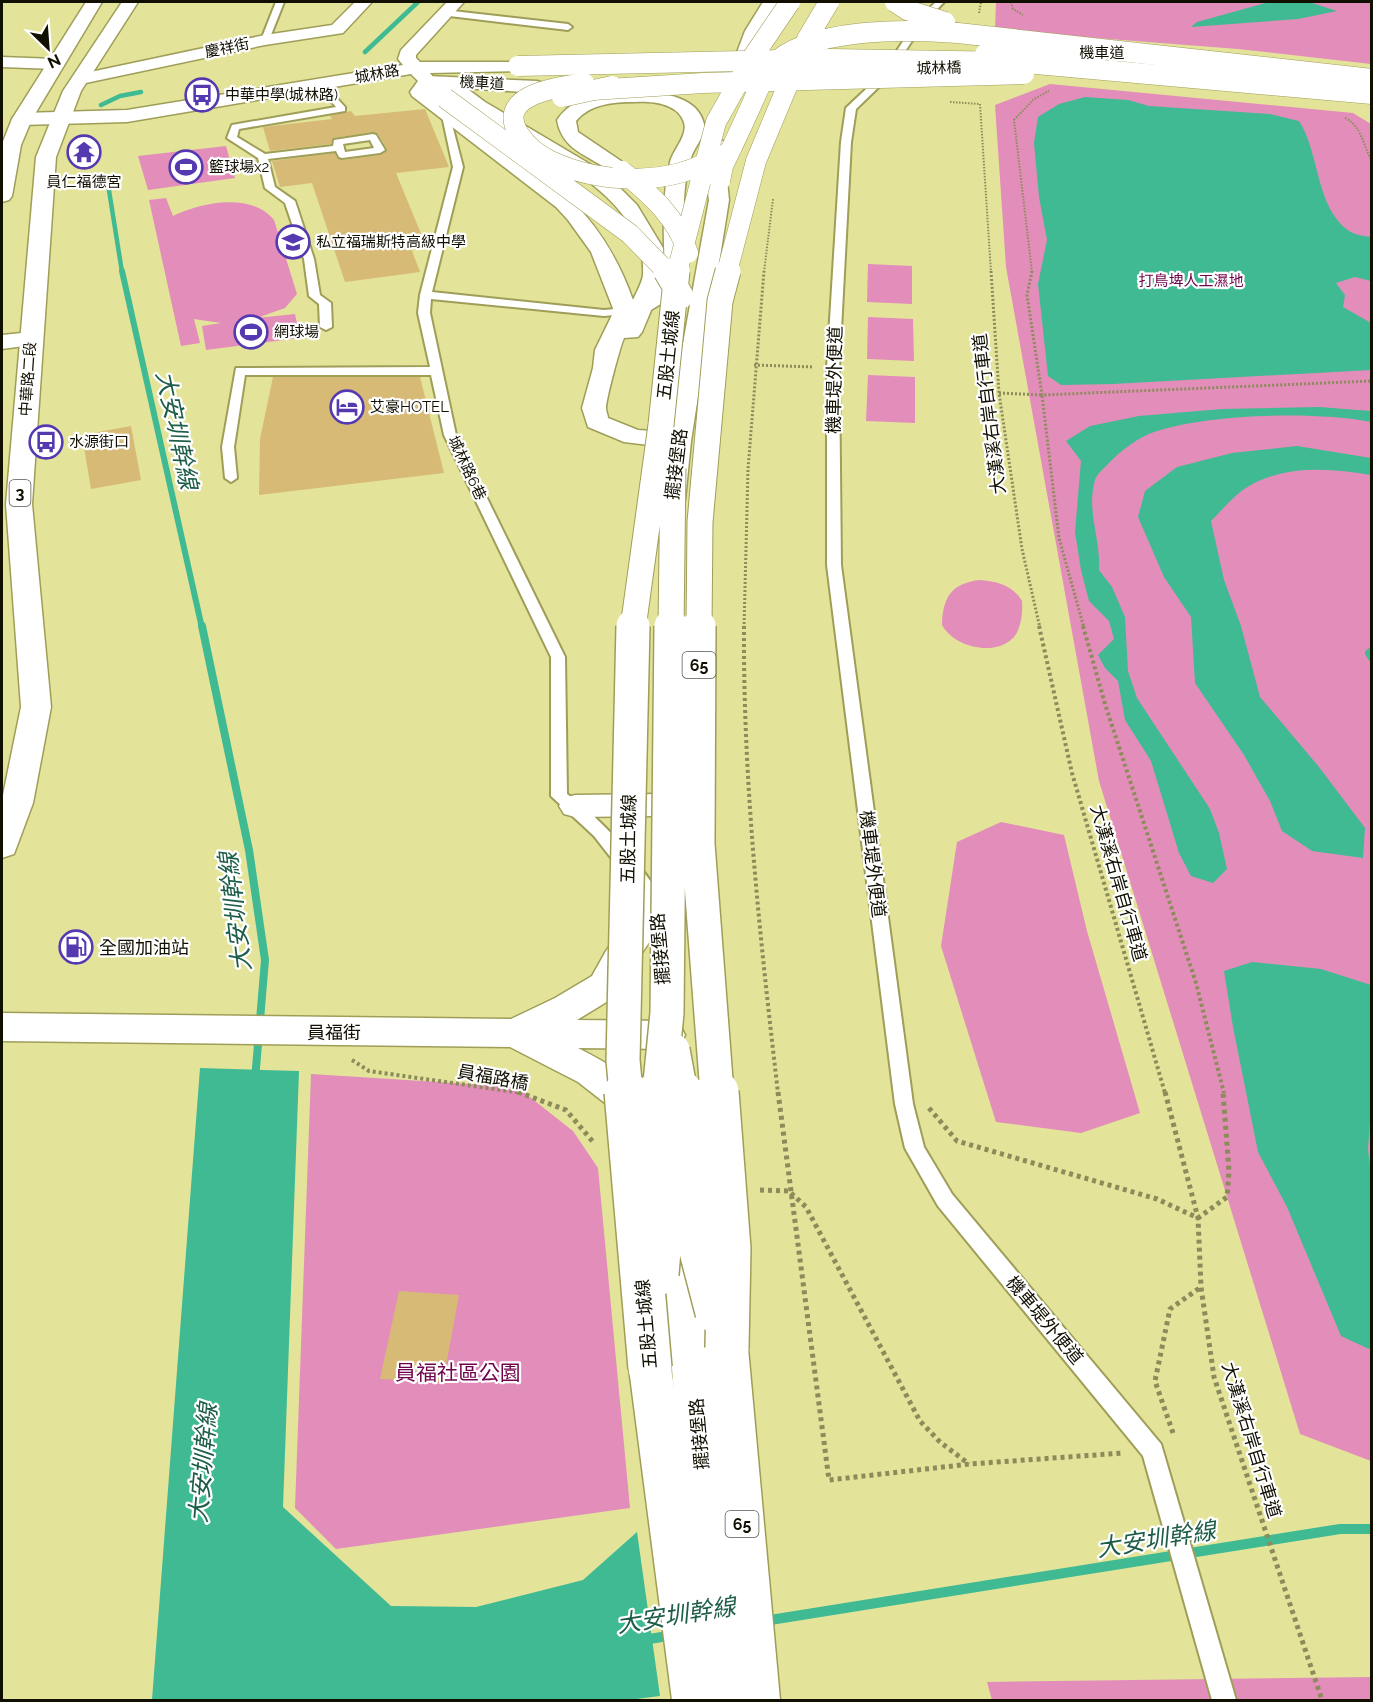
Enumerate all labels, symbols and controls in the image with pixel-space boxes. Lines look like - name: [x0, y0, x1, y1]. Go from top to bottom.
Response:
- north arrow: [18, 18, 78, 78]
- street label: 慶祥街: [203, 35, 251, 61]
- street label: 機車道: [1079, 44, 1125, 62]
- text: N: [45, 50, 64, 72]
- street label: 城林橋: [916, 59, 962, 77]
- street label: 城林路: [353, 61, 401, 87]
- street label: 機車道: [459, 73, 505, 93]
- bus stop icon: 中華中學(城林路): [184, 77, 220, 113]
- place label: 中華中學(城林路): [225, 86, 338, 104]
- temple icon: 員仁福德宮: [66, 134, 102, 170]
- sports icon: 籃球場x2: [168, 149, 204, 185]
- place label: 籃球場x2: [209, 158, 270, 176]
- place label: 員仁福德宮: [46, 173, 122, 191]
- school or university icon: 私立福瑞斯特高級中學: [275, 224, 311, 260]
- place label: 私立福瑞斯特高級中學: [316, 233, 466, 251]
- park label: 打鳥埤人工濕地: [1138, 272, 1244, 290]
- street label: 五股土城線: [653, 309, 683, 401]
- sports icon: 網球場: [233, 314, 269, 350]
- place label: 網球場: [274, 323, 319, 341]
- street label: 機車堤外便道: [823, 326, 845, 434]
- street label: 大漢溪右岸自行車道: [969, 332, 1009, 496]
- street label: 中華路二段: [16, 341, 40, 417]
- water label: 大安圳幹線: [150, 368, 204, 495]
- hotel icon: 艾豪HOTEL: [329, 389, 365, 425]
- place label: 艾豪HOTEL: [370, 398, 449, 416]
- bus stop icon: 水源街口: [28, 424, 64, 460]
- street label: 擺接堡路: [661, 427, 691, 501]
- place label: 水源街口: [69, 433, 129, 451]
- street label: 城林路6巷: [444, 433, 490, 503]
- road number: 3: [10, 480, 31, 506]
- road number: 65: [682, 652, 716, 678]
- street label: 五股土城線: [617, 794, 639, 884]
- street label: 大漢溪右岸自行車道: [1087, 802, 1151, 964]
- street label: 機車堤外便道: [856, 809, 890, 919]
- water label: 大安圳幹線: [213, 848, 257, 973]
- street label: 擺接堡路: [646, 912, 674, 986]
- fuel station icon: 全國加油站: [58, 929, 94, 965]
- place label: 全國加油站: [99, 937, 189, 958]
- street label: 員福街: [307, 1022, 361, 1043]
- street label: 員福路橋: [456, 1060, 530, 1094]
- street label: 機車堤外便道: [1002, 1272, 1088, 1368]
- street label: 五股土城線: [632, 1278, 660, 1370]
- street label: 大漢溪右岸自行車道: [1218, 1359, 1286, 1521]
- park label: 員福社區公園: [395, 1360, 521, 1385]
- street label: 擺接堡路: [685, 1397, 713, 1471]
- water label: 大安圳幹線: [183, 1399, 223, 1524]
- road number: 65: [726, 1511, 758, 1537]
- water label: 大安圳幹線: [1094, 1515, 1220, 1563]
- water label: 大安圳幹線: [614, 1591, 740, 1639]

